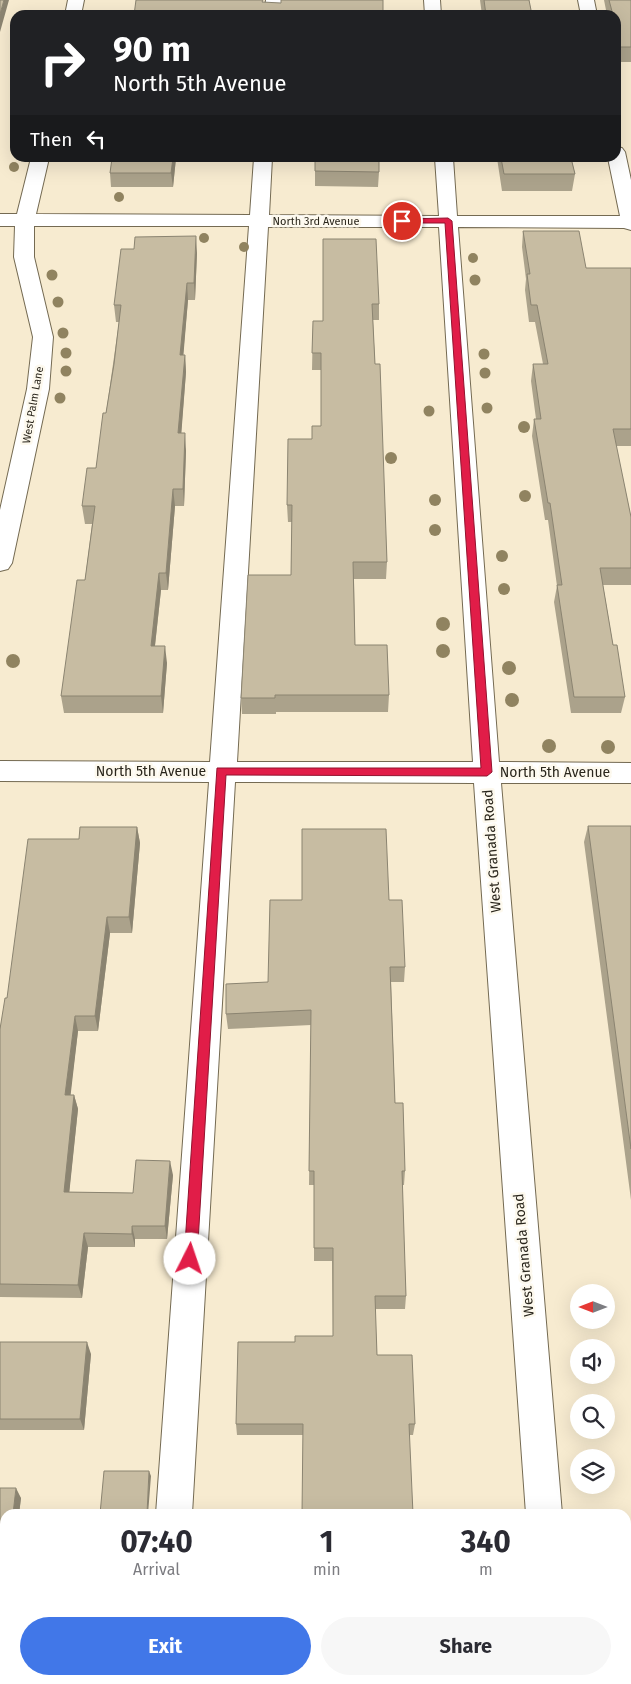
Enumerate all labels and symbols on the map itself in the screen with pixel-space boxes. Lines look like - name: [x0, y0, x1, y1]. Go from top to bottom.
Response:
- pin: [381, 200, 423, 242]
- street label: North 3rd Avenue: [273, 215, 359, 228]
- street label: West Palm Lane: [20, 365, 46, 445]
- street label: North 5th Avenue: [96, 763, 206, 780]
- street label: North 5th Avenue: [500, 764, 610, 781]
- street label: West Granada Road: [479, 789, 505, 913]
- street label: West Granada Road: [510, 1193, 538, 1317]
- position arrow: [163, 1232, 215, 1284]
- north arrow: [570, 1284, 615, 1329]

